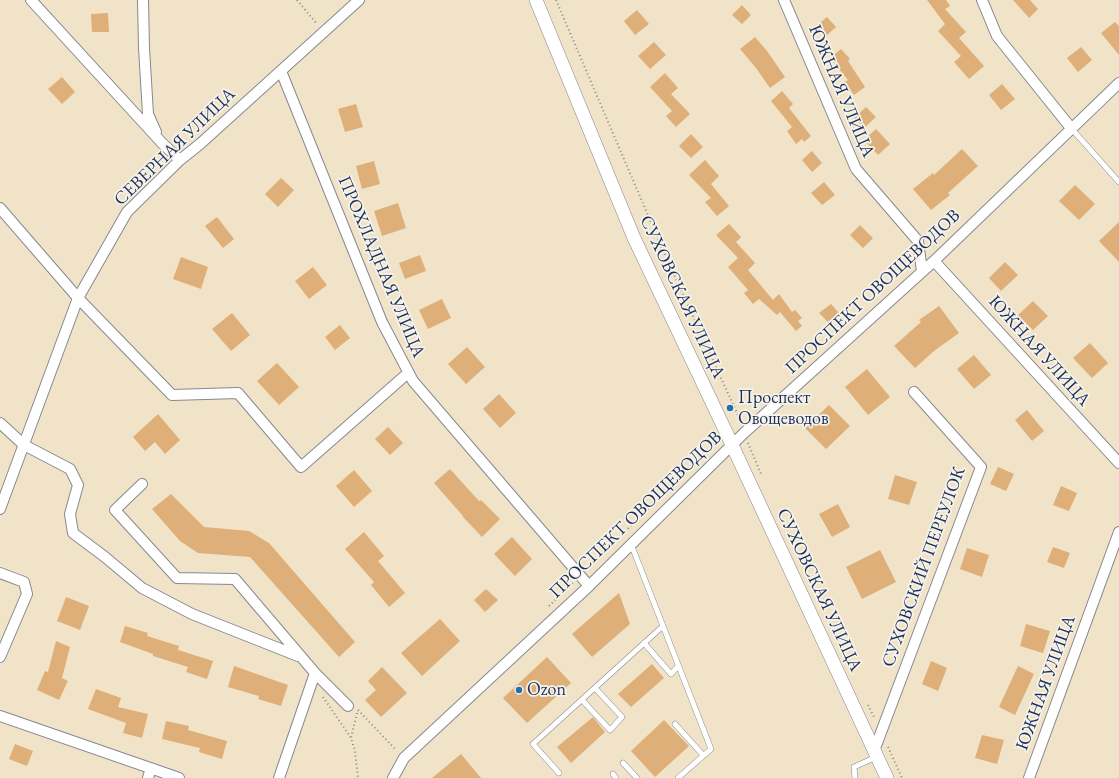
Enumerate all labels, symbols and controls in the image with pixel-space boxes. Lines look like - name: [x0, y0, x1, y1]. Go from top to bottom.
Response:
- street label: ЮЖНАЯ УЛИЦА: [803, 21, 879, 161]
- street label: СЕВЕРНАЯ УЛИЦА: [110, 84, 240, 210]
- street label: ПРОХЛАДНАЯ УЛИЦА: [333, 173, 429, 361]
- street label: ПРОСПЕКТ ОВОЩЕВОДОВ: [781, 205, 965, 379]
- street label: СУХОВСКАЯ УЛИЦА: [635, 212, 729, 382]
- street label: ЮЖНАЯ УЛИЦА: [983, 291, 1095, 411]
- place label: Проспект Овощеводов: [738, 387, 829, 430]
- marker: Проспект Овощеводов: [725, 403, 735, 413]
- street label: ПРОСПЕКТ ОВОЩЕВОДОВ: [545, 427, 727, 603]
- street label: СУХОВСКИЙ ПЕРЕУЛОК: [878, 464, 970, 670]
- street label: СУХОВСКАЯ УЛИЦА: [772, 505, 866, 675]
- street label: ЮЖНАЯ УЛИЦА: [1012, 613, 1080, 753]
- place label: Ozon: [527, 679, 566, 701]
- marker: Ozon: [514, 685, 524, 695]

